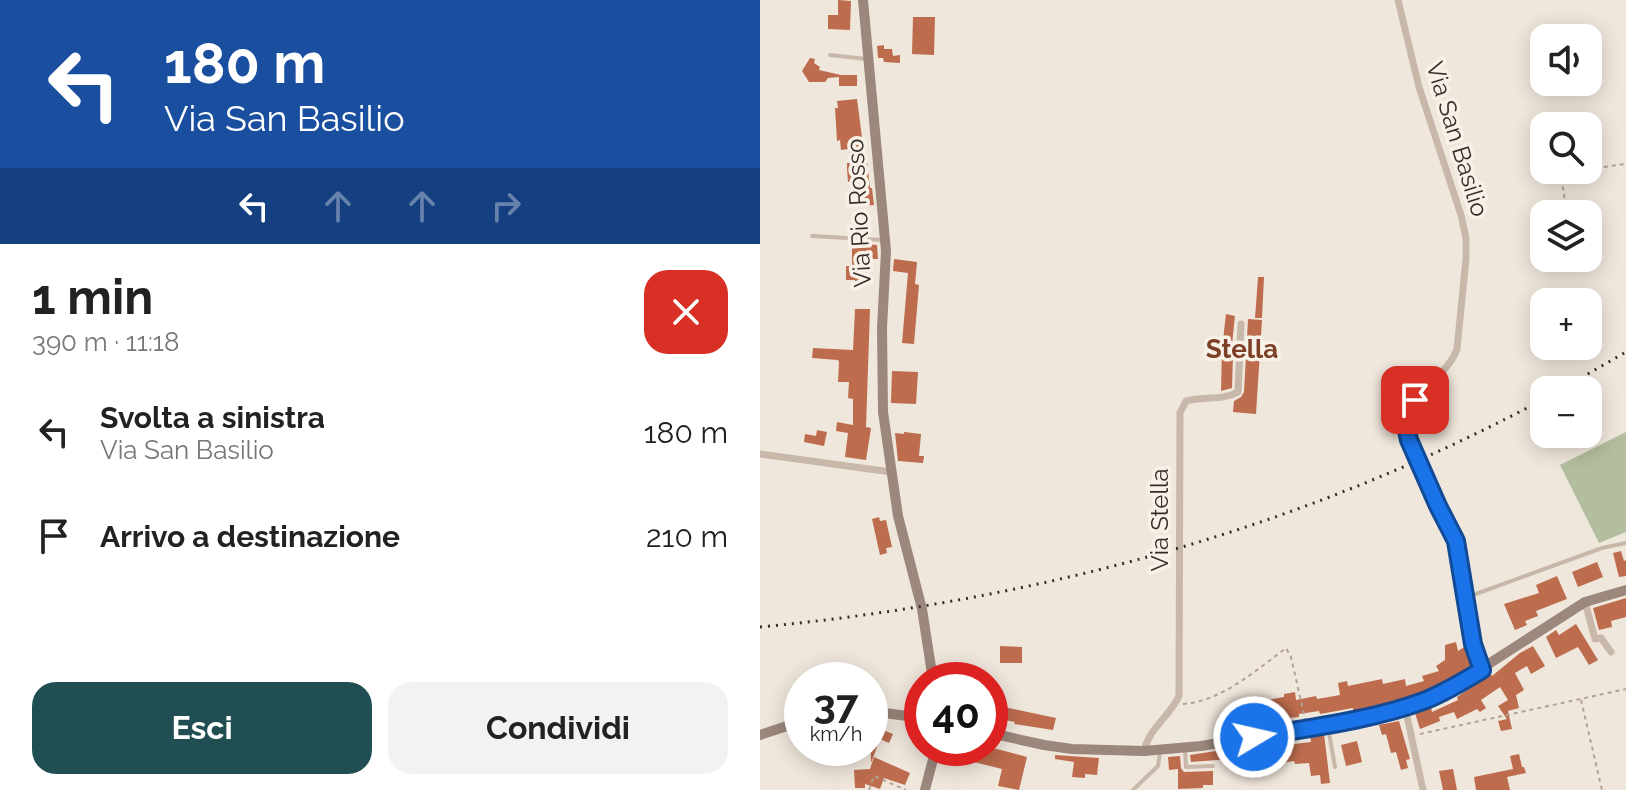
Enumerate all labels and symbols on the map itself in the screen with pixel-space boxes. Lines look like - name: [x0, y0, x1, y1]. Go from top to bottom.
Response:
- street label: Via San Basilio: [1420, 58, 1495, 220]
- street label: Via Rio Rosso: [840, 138, 877, 288]
- district label: Stella: [1206, 334, 1278, 364]
- pin: [1381, 366, 1449, 434]
- street label: Via Stella: [1145, 468, 1174, 572]
- speed limit sign: 40: [904, 662, 1008, 766]
- position arrow: [1212, 695, 1296, 779]

